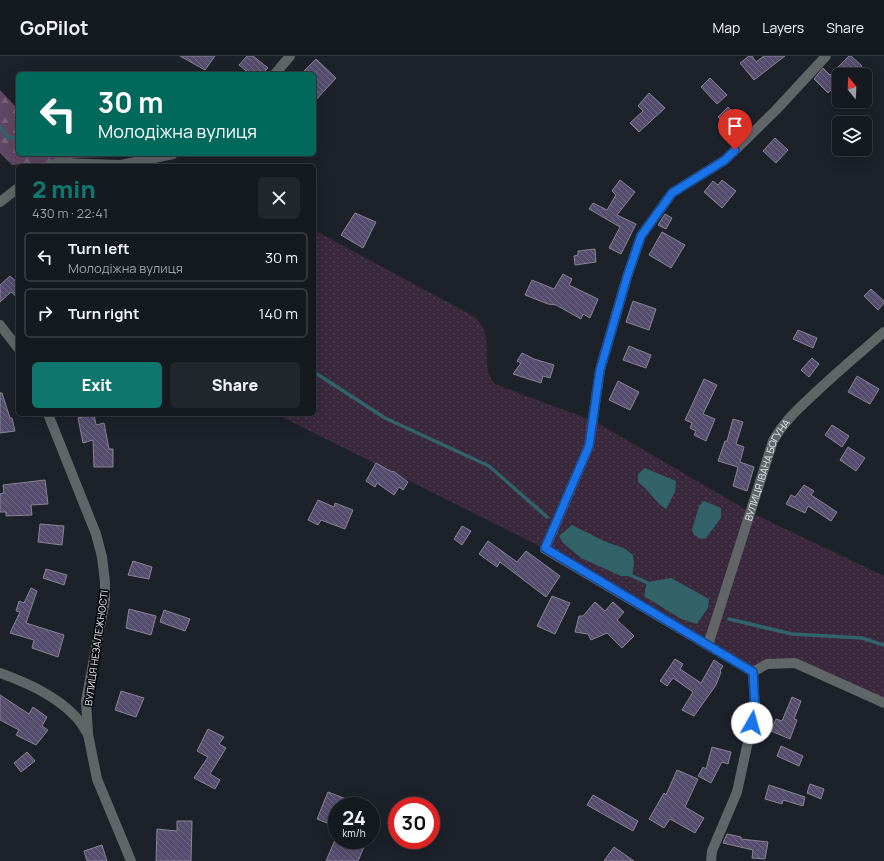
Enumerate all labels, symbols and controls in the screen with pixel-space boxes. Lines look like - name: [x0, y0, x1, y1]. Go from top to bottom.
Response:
- text: GoPilot: [20, 15, 88, 41]
- text: Map: [712, 18, 740, 37]
- text: Layers: [762, 18, 804, 37]
- text: Share: [826, 18, 864, 37]
- north arrow: [832, 68, 872, 108]
- map controls: [832, 68, 872, 156]
- text: 30 m: [98, 83, 163, 121]
- icon: left: [32, 88, 84, 140]
- pin: [718, 109, 752, 150]
- icon: arrive: [724, 115, 746, 137]
- button: layers: [832, 116, 872, 156]
- text: Молодіжна вулиця: [98, 119, 257, 143]
- text: 2 min: [32, 172, 96, 205]
- button: close: [258, 177, 300, 219]
- text: 430 m · 22:41: [32, 204, 108, 222]
- text: Turn left: [68, 238, 130, 259]
- icon: left: [34, 246, 56, 268]
- text: 30 m: [265, 247, 298, 268]
- text: Молодіжна вулиця: [68, 259, 183, 277]
- icon: right: [34, 302, 56, 324]
- text: Turn right: [68, 303, 139, 324]
- text: 140 m: [258, 303, 298, 324]
- button: Exit: [32, 362, 162, 408]
- button: Share: [170, 362, 300, 408]
- street label: ВУЛИЦЯ ІВАНА БОГУНА: [741, 415, 793, 523]
- street label: ВУЛИЦЯ НЕЗАЛЕЖНОСТІ: [81, 589, 111, 707]
- position arrow: [731, 702, 773, 744]
- speed limit sign: 30: [388, 797, 440, 849]
- text: 24: [342, 804, 366, 831]
- text: km/h: [342, 826, 366, 840]

